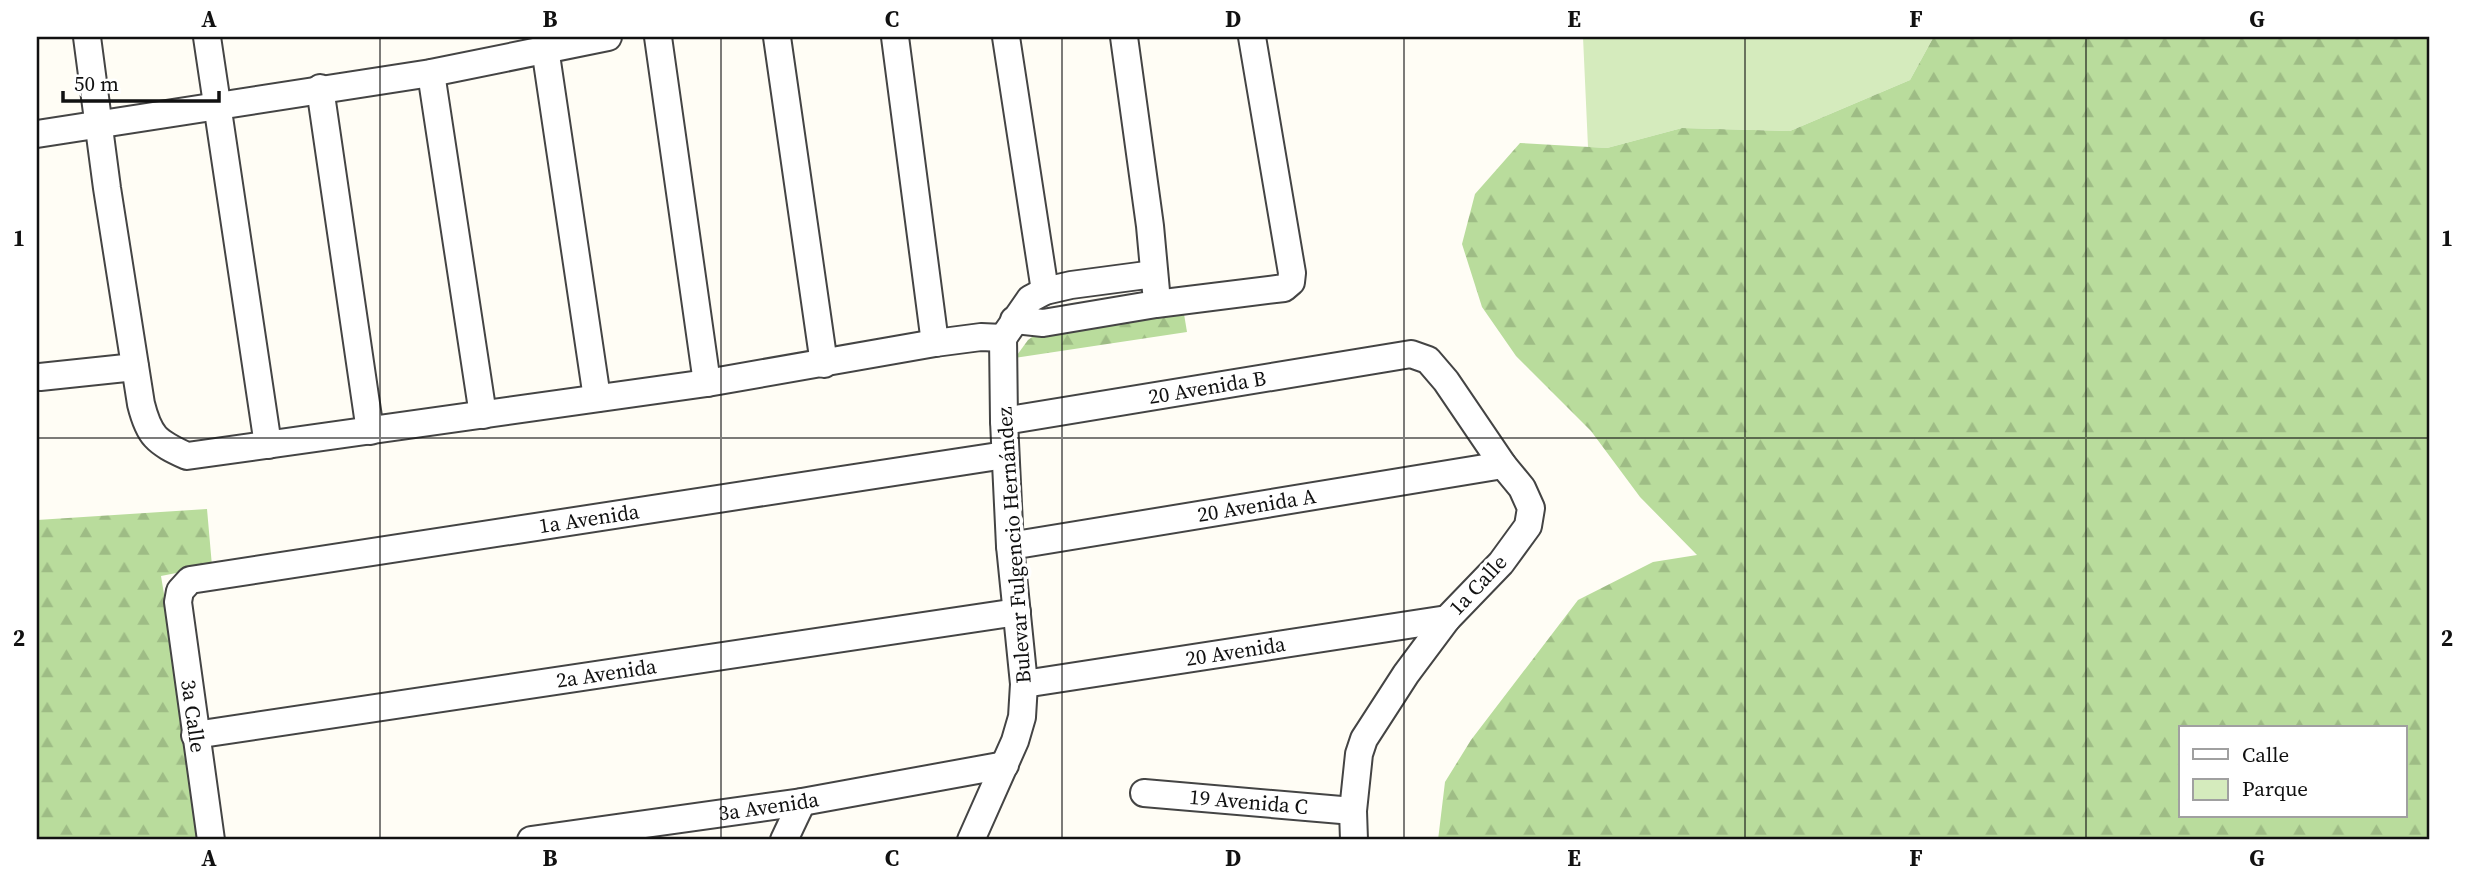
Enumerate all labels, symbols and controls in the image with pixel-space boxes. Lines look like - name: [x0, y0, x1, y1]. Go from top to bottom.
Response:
- text: A: [201, 3, 217, 35]
- text: B: [543, 3, 558, 35]
- text: C: [885, 3, 899, 35]
- text: D: [1225, 3, 1241, 35]
- text: E: [1567, 3, 1581, 35]
- text: F: [1909, 3, 1923, 35]
- text: G: [2249, 3, 2265, 35]
- scale bar: [63, 60, 219, 104]
- text: 50 m: [74, 69, 119, 98]
- text: 1: [13, 222, 25, 254]
- text: 1: [2441, 222, 2453, 254]
- street label: 20 Avenida B: [1146, 363, 1268, 411]
- street label: Bulevar Fulgencio Hernández: [989, 405, 1038, 684]
- street label: 20 Avenida A: [1195, 481, 1318, 529]
- street label: 1a Avenida: [537, 496, 641, 540]
- street label: 1a Calle: [1442, 548, 1513, 621]
- text: 2: [13, 622, 25, 654]
- text: 2: [2441, 622, 2453, 654]
- street label: 20 Avenida: [1183, 629, 1288, 673]
- street label: 2a Avenida: [554, 651, 659, 695]
- street label: 3a Calle: [174, 678, 213, 754]
- legend: [2179, 726, 2406, 818]
- text: Calle: [2242, 740, 2289, 769]
- text: Parque: [2242, 774, 2308, 803]
- street label: 19 Avenida C: [1188, 782, 1309, 821]
- street label: 3a Avenida: [717, 784, 821, 828]
- text: A: [201, 842, 217, 874]
- text: B: [543, 842, 558, 874]
- text: C: [885, 842, 899, 874]
- text: D: [1225, 842, 1241, 874]
- text: E: [1567, 842, 1581, 874]
- text: F: [1909, 842, 1923, 874]
- text: G: [2249, 842, 2265, 874]

